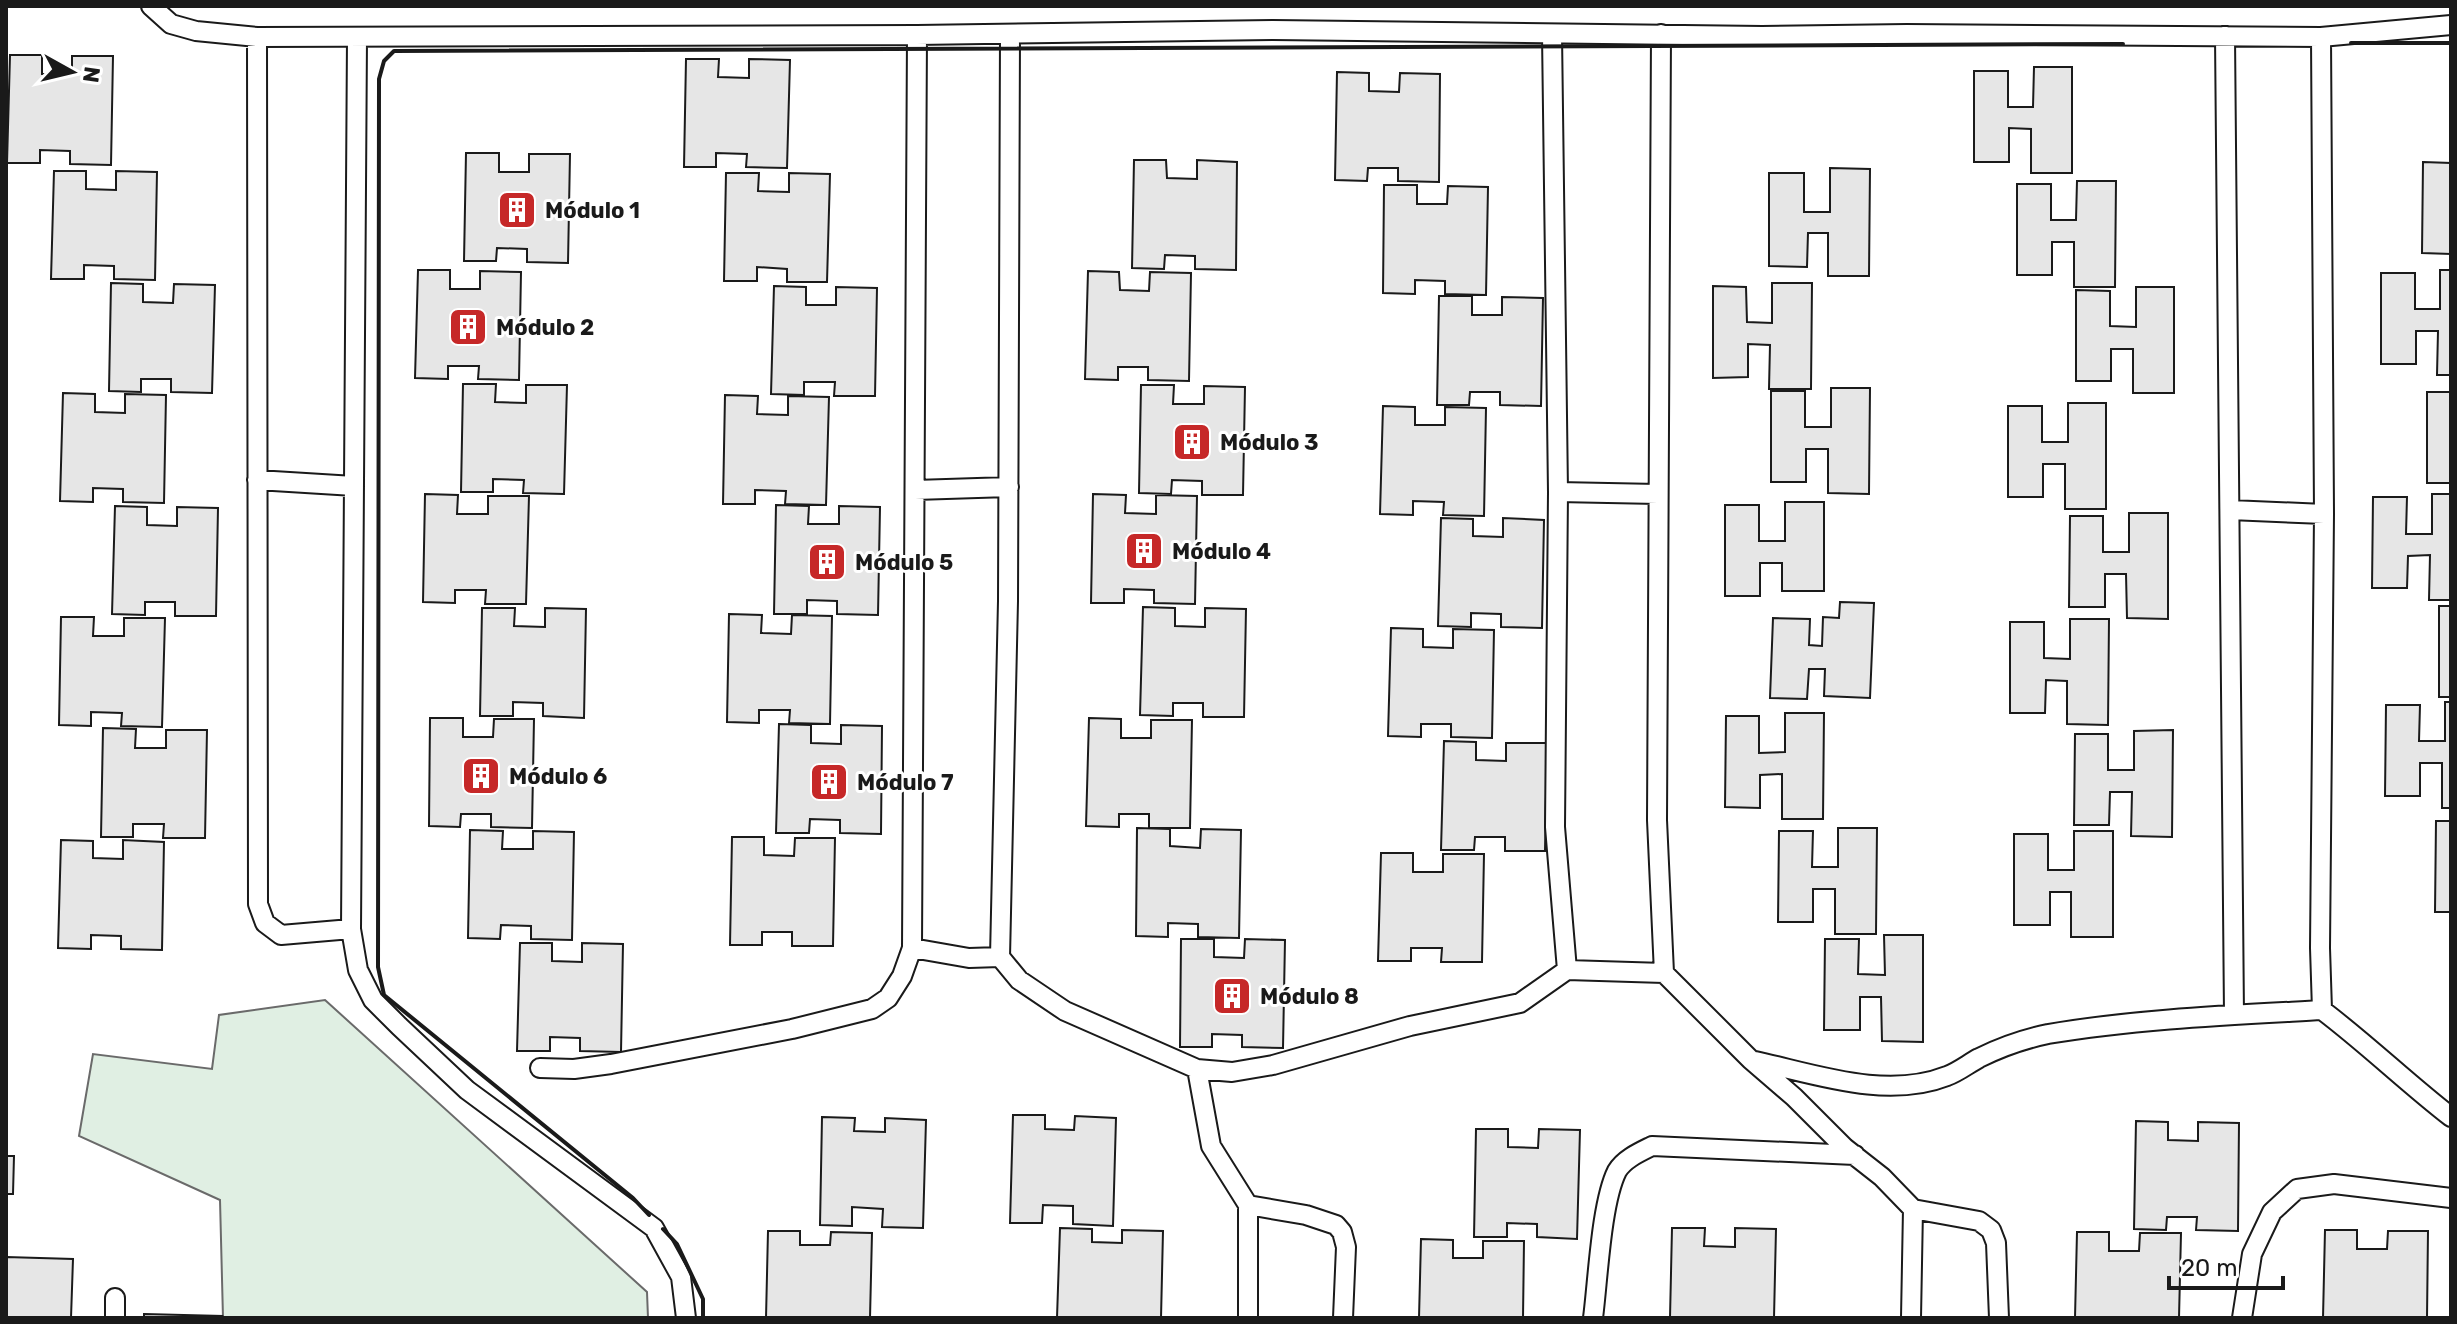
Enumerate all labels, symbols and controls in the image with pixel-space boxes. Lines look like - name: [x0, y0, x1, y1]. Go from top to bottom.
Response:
- north arrow: [32, 32, 112, 112]
- text: N: [77, 65, 106, 84]
- building icon: Módulo 1: [496, 189, 538, 231]
- place label: Módulo 1: [545, 197, 640, 224]
- building icon: Módulo 2: [447, 306, 489, 348]
- place label: Módulo 2: [496, 314, 594, 341]
- building icon: Módulo 3: [1171, 421, 1213, 463]
- place label: Módulo 3: [1220, 429, 1319, 456]
- building icon: Módulo 4: [1123, 530, 1165, 572]
- place label: Módulo 4: [1172, 538, 1271, 565]
- building icon: Módulo 5: [806, 541, 848, 583]
- place label: Módulo 5: [855, 549, 953, 576]
- building icon: Módulo 6: [460, 755, 502, 797]
- building icon: Módulo 7: [808, 761, 850, 803]
- place label: Módulo 6: [509, 763, 607, 790]
- place label: Módulo 7: [857, 769, 954, 796]
- building icon: Módulo 8: [1211, 975, 1253, 1017]
- place label: Módulo 8: [1260, 983, 1359, 1010]
- scale bar: [2169, 1240, 2283, 1290]
- text: 20 m: [2181, 1254, 2238, 1282]

